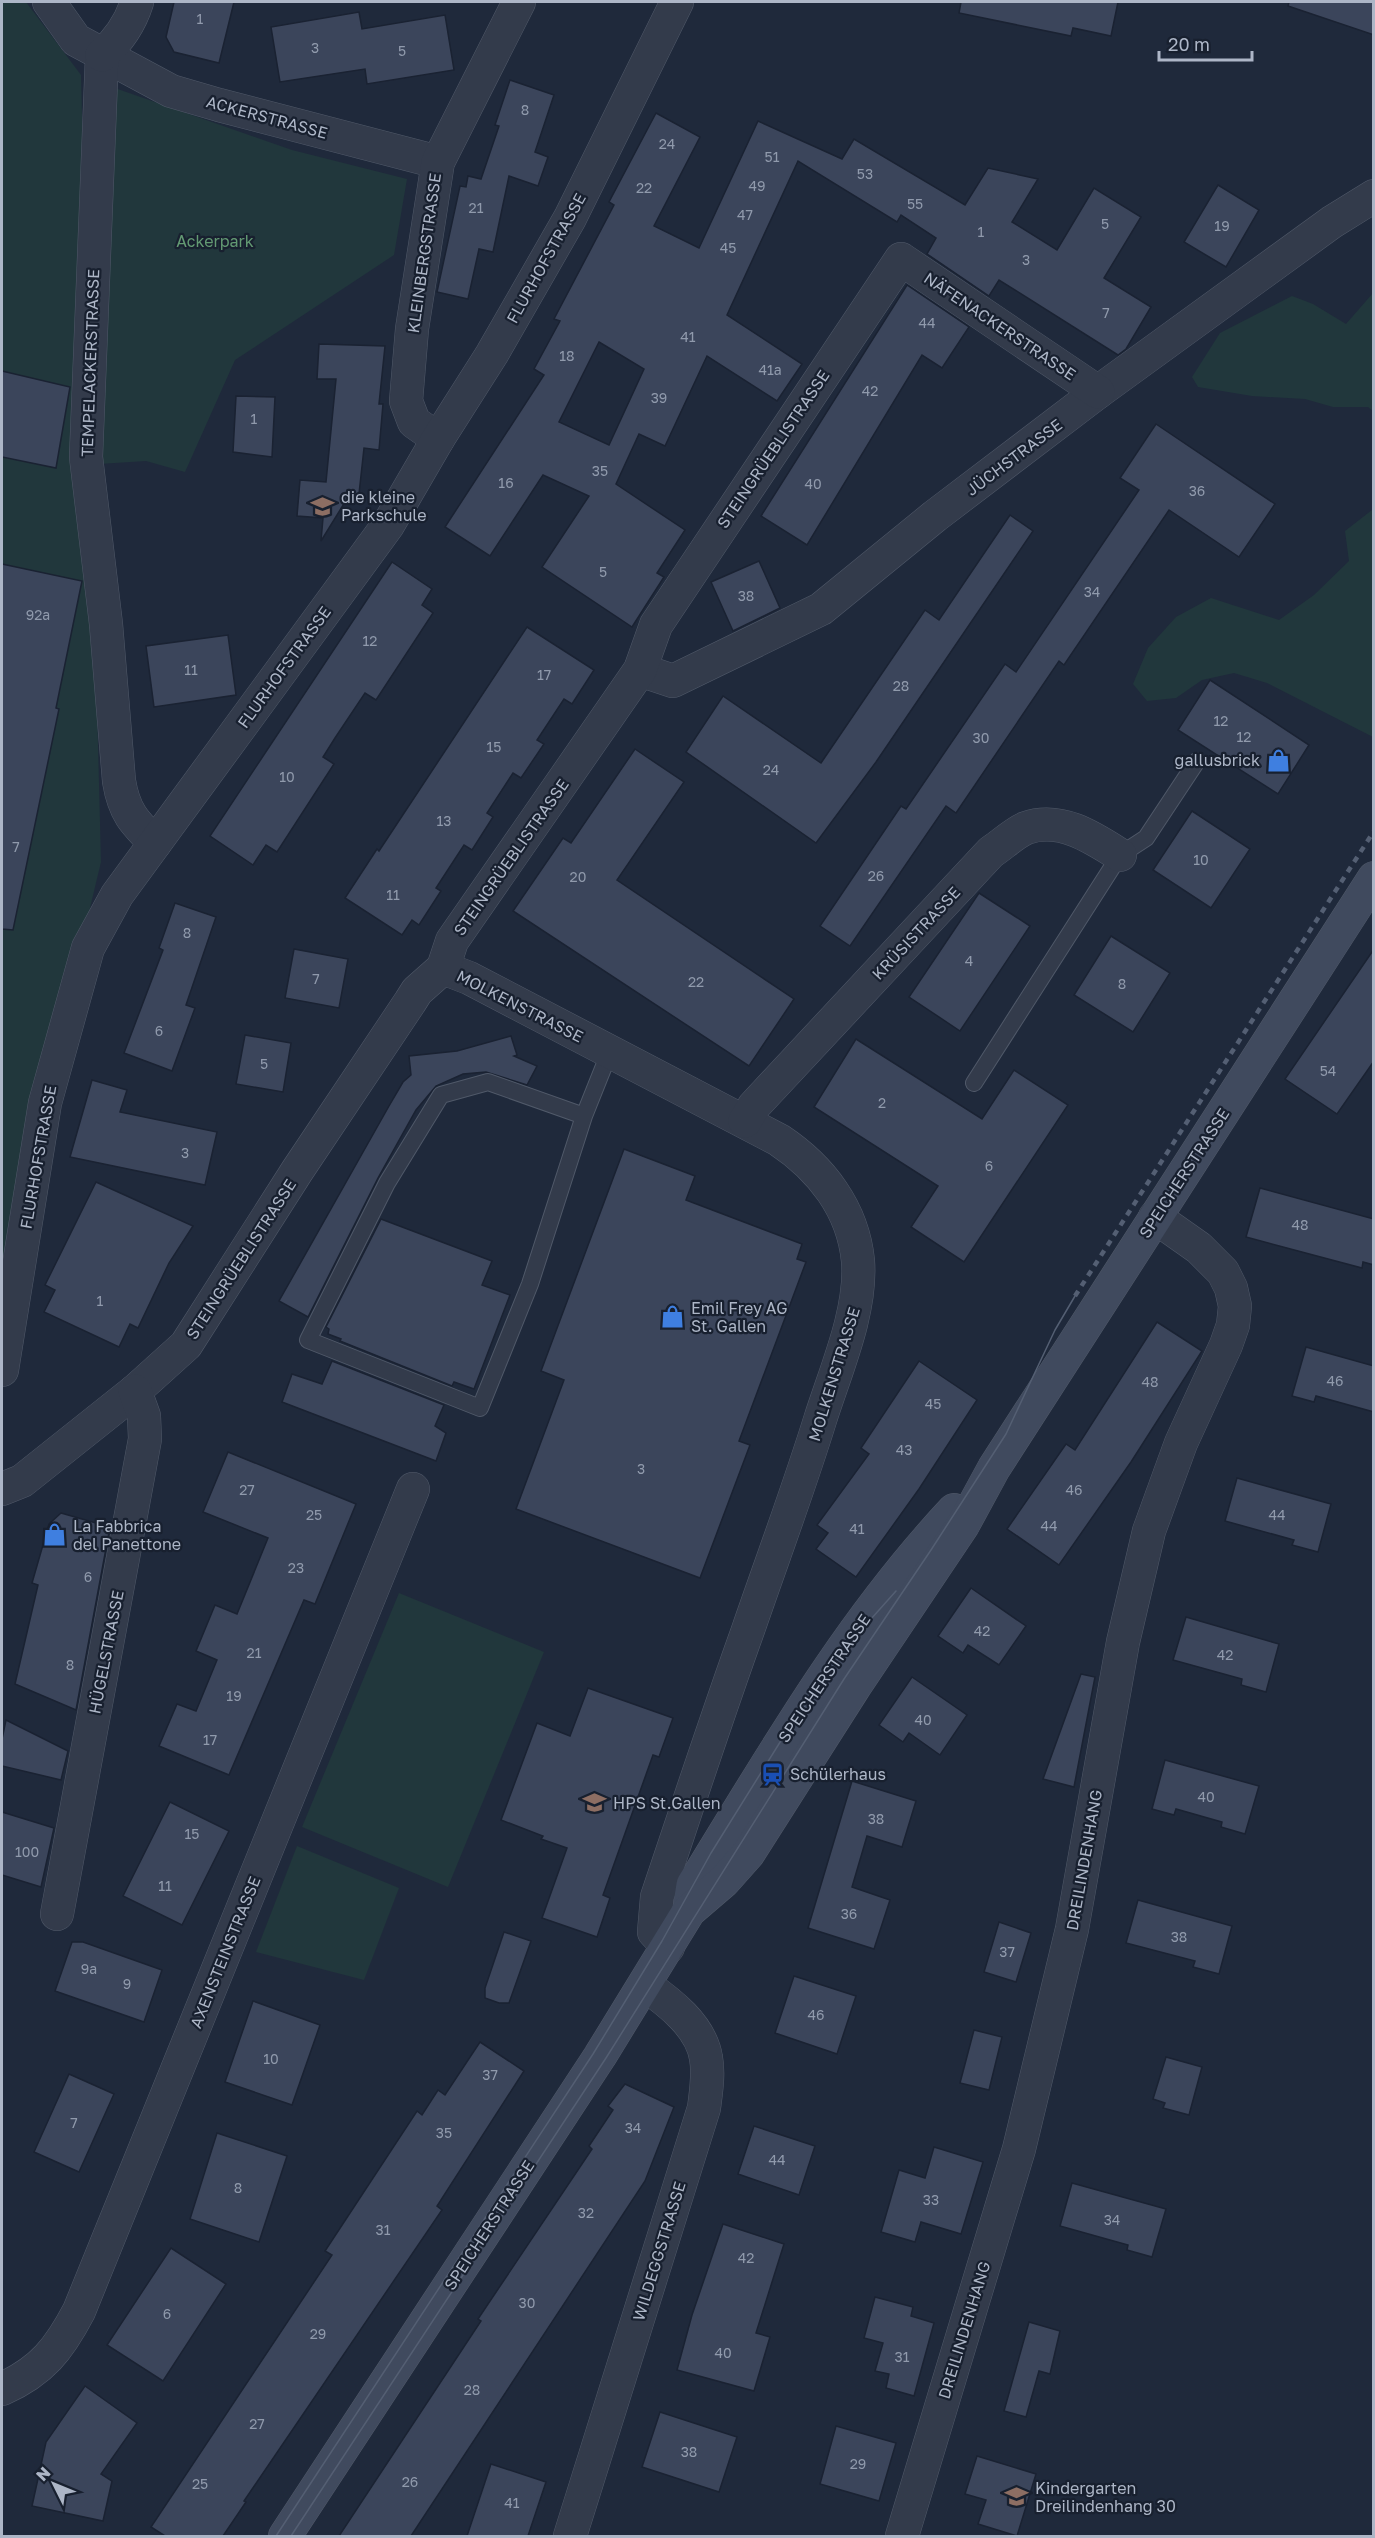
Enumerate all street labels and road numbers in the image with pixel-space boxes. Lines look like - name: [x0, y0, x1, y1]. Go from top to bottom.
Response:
- street label: ACKERSTRASSE: [204, 91, 330, 143]
- street label: KLEINBERGSTRASSE: [403, 172, 445, 334]
- street label: FLURHOFSTRASSE: [502, 189, 590, 327]
- street label: NÄFENACKERSTRASSE: [920, 268, 1080, 384]
- street label: TEMPELACKERSTRASSE: [77, 269, 103, 457]
- street label: STEINGRÜEBLISTRASSE: [712, 366, 834, 532]
- street label: JÜCHSTRASSE: [962, 414, 1066, 500]
- street label: FLURHOFSTRASSE: [233, 602, 335, 732]
- street label: STEINGRÜEBLISTRASSE: [449, 775, 573, 939]
- street label: KRÜSISTRASSE: [868, 882, 964, 984]
- street label: MOLKENSTRASSE: [453, 965, 587, 1047]
- street label: FLURHOFSTRASSE: [15, 1083, 61, 1231]
- street label: SPEICHERSTRASSE: [1135, 1104, 1233, 1242]
- street label: STEINGRÜEBLISTRASSE: [182, 1175, 300, 1343]
- street label: MOLKENSTRASSE: [804, 1304, 864, 1444]
- street label: HÜGELSTRASSE: [84, 1589, 128, 1715]
- street label: SPEICHERSTRASSE: [774, 1610, 874, 1746]
- street label: DREILINDENHANG: [1062, 1788, 1106, 1932]
- street label: AXENSTEINSTRASSE: [185, 1873, 265, 2031]
- street label: SPEICHERSTRASSE: [440, 2156, 538, 2294]
- street label: WILDEGGSTRASSE: [628, 2179, 690, 2323]
- street label: DREILINDENHANG: [934, 2259, 994, 2401]

